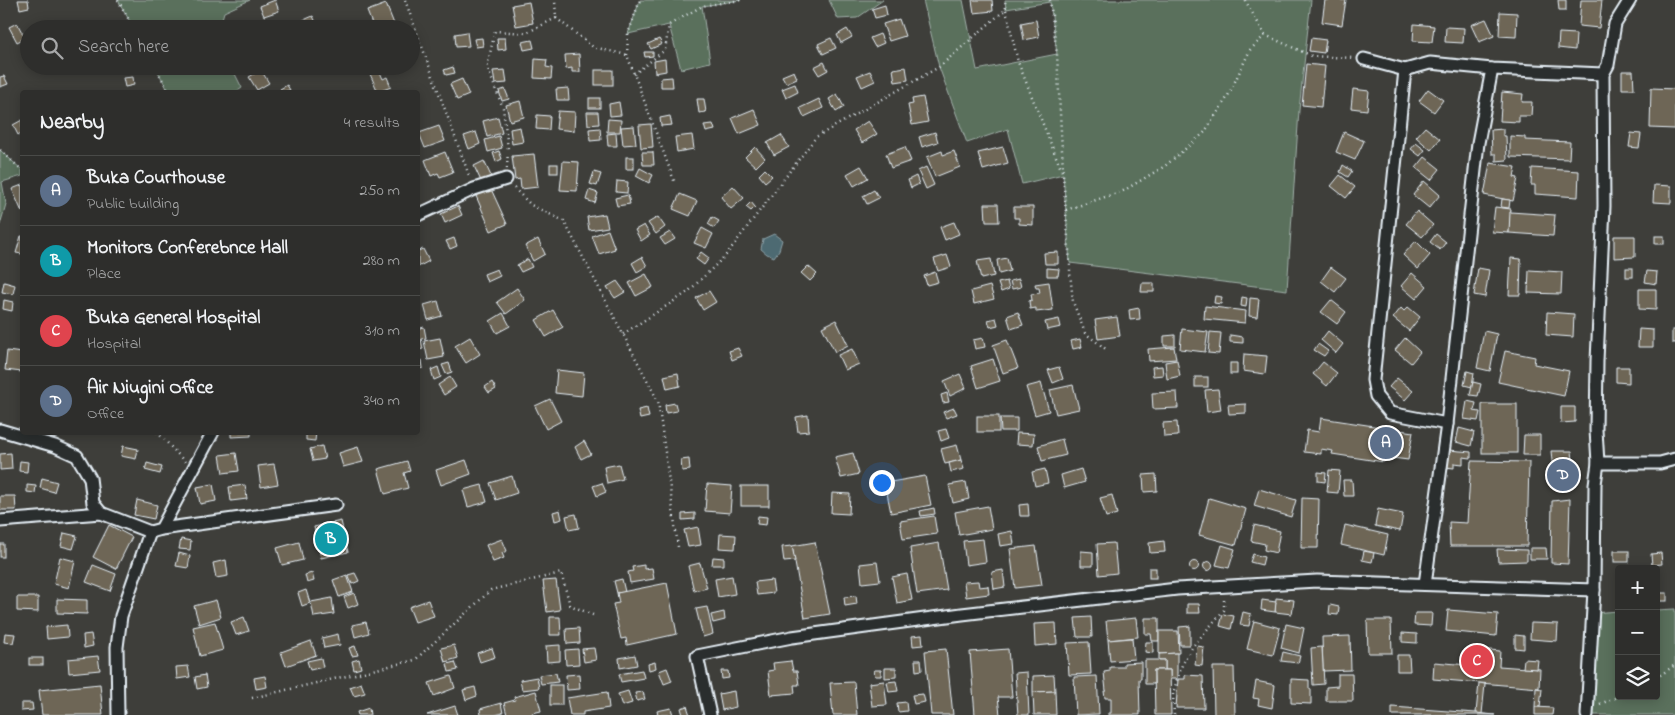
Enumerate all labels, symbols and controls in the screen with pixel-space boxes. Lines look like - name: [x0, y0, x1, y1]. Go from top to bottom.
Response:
- search box: [20, 20, 420, 75]
- icon: search: [38, 34, 66, 62]
- text: Search here: [78, 34, 169, 61]
- text: Nearby: [40, 108, 104, 138]
- text: 4 results: [344, 111, 400, 135]
- text: Buka Courthouse: [87, 165, 225, 192]
- text: A: [51, 179, 61, 203]
- text: 250 m: [360, 179, 400, 203]
- text: Public building: [87, 192, 179, 216]
- text: Monitors Conferebnce Hall: [87, 235, 288, 262]
- text: B: [51, 249, 61, 273]
- text: 280 m: [363, 249, 400, 273]
- text: Place: [87, 262, 121, 286]
- text: Buka General Hospital: [87, 305, 261, 332]
- text: C: [52, 319, 60, 343]
- text: 310 m: [365, 319, 400, 343]
- text: Hospital: [87, 332, 141, 356]
- text: Air Niugini Office: [87, 375, 213, 402]
- text: D: [50, 389, 62, 413]
- text: 340 m: [363, 389, 400, 413]
- text: Office: [87, 402, 124, 426]
- pin: A: [1370, 424, 1402, 462]
- pin: D: [1547, 456, 1579, 494]
- your location: [869, 470, 895, 496]
- pin: B: [315, 520, 347, 558]
- map controls: [1615, 565, 1660, 700]
- button: +: [1615, 565, 1660, 610]
- button: −: [1615, 610, 1660, 655]
- pin: C: [1461, 642, 1493, 680]
- button: layers: [1615, 655, 1660, 700]

